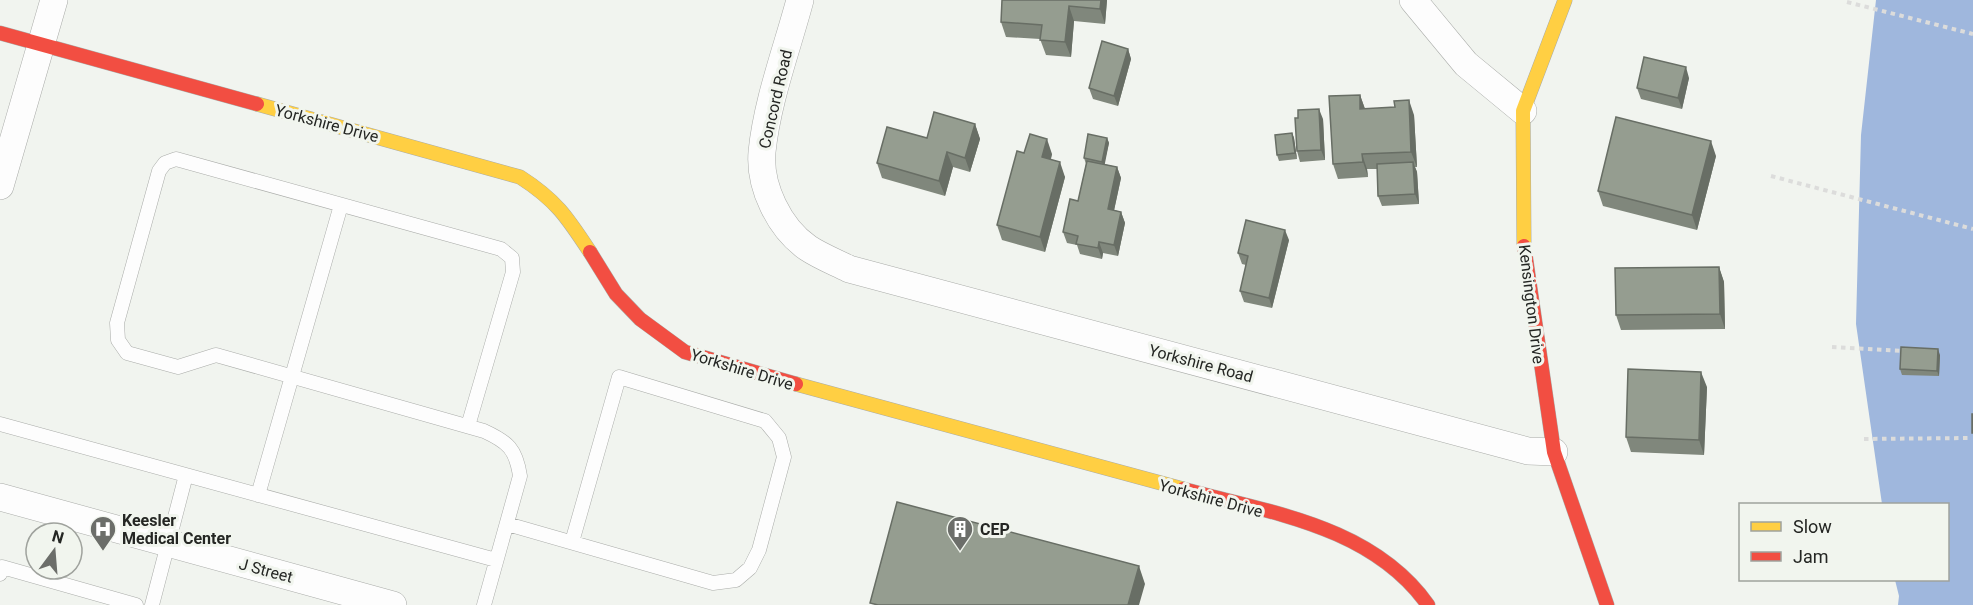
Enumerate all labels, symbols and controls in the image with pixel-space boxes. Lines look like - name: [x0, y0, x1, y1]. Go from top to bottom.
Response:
- street label: Concord Road: [755, 48, 796, 150]
- street label: Yorkshire Drive: [273, 101, 381, 146]
- street label: Kensington Drive: [1515, 243, 1548, 365]
- street label: Yorkshire Road: [1147, 340, 1255, 387]
- street label: Yorkshire Drive: [688, 345, 796, 394]
- street label: Yorkshire Drive: [1157, 476, 1265, 521]
- legend: [1739, 503, 1949, 581]
- place label: Keesler Medical Center: [122, 511, 231, 548]
- hospital icon: Keesler Medical Center: [88, 514, 118, 552]
- building icon: CEP: [945, 514, 975, 552]
- text: Slow: [1793, 516, 1832, 537]
- place label: CEP: [980, 520, 1010, 539]
- north arrow: [24, 521, 84, 581]
- text: N: [50, 526, 66, 548]
- text: Jam: [1793, 546, 1829, 567]
- street label: J Street: [237, 554, 295, 587]

